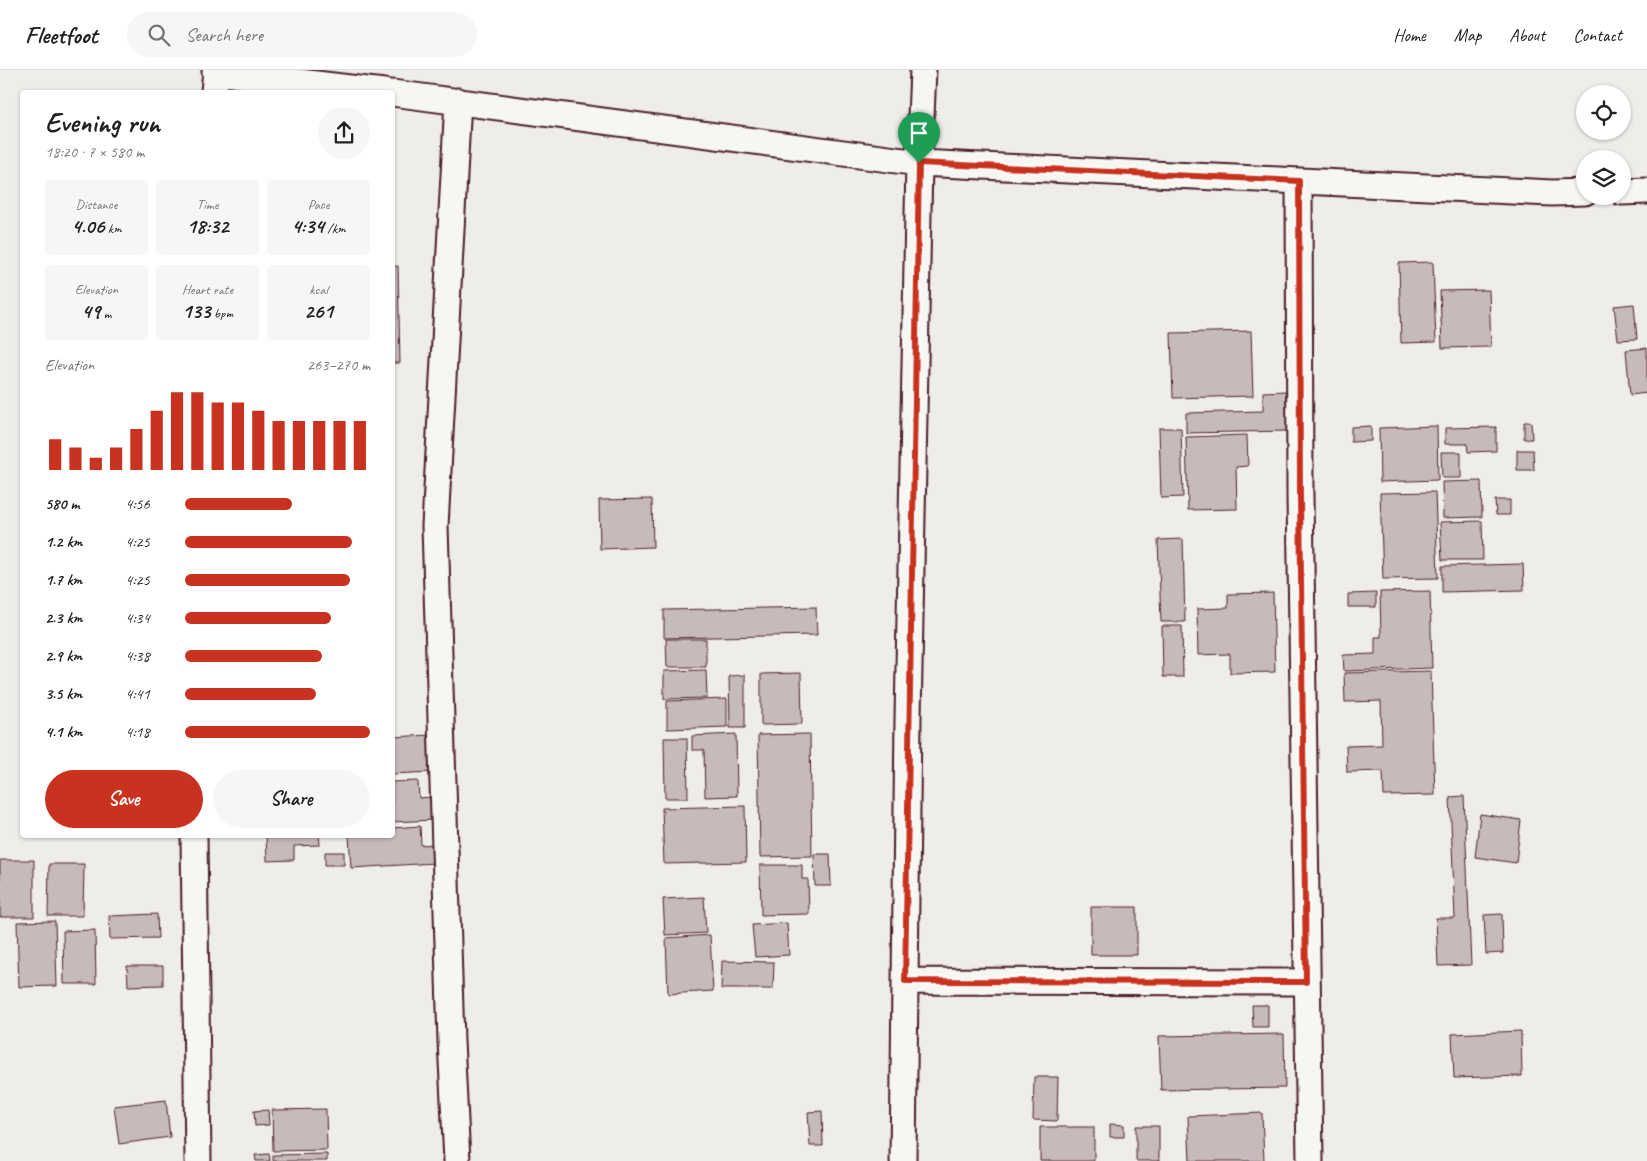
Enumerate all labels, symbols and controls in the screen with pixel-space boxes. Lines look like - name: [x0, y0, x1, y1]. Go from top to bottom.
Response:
- search box: [127, 12, 477, 57]
- text: Fleetfoot: [25, 20, 97, 50]
- icon: search: [145, 21, 173, 49]
- text: Search here: [185, 23, 263, 47]
- text: Home: [1393, 24, 1426, 46]
- text: Map: [1454, 24, 1481, 46]
- text: About: [1509, 24, 1545, 46]
- text: Contact: [1573, 24, 1622, 46]
- map controls: [1576, 85, 1631, 205]
- button: locate: [1576, 85, 1631, 140]
- text: Evening run: [45, 105, 160, 140]
- button: share: [318, 107, 370, 159]
- pin: [898, 112, 940, 163]
- icon: arrive: [905, 119, 933, 147]
- text: 18:20 · 7 × 580 m: [45, 142, 144, 162]
- button: layers: [1576, 150, 1631, 205]
- text: Distance: [76, 196, 117, 213]
- text: Time: [197, 196, 218, 213]
- text: Pace: [308, 196, 329, 213]
- text: 4.06: [71, 213, 104, 239]
- text: 18:32: [187, 213, 228, 239]
- text: 4:34: [291, 213, 324, 239]
- text: km: [104, 220, 122, 237]
- text: /km: [324, 220, 346, 237]
- text: Elevation: [75, 281, 118, 298]
- text: Heart rate: [182, 281, 233, 298]
- text: kcal: [309, 281, 328, 298]
- text: 49: [82, 298, 100, 324]
- text: 133: [182, 298, 210, 324]
- text: 261: [304, 298, 333, 324]
- text: m: [100, 305, 111, 322]
- text: bpm: [210, 305, 233, 322]
- text: Elevation: [45, 355, 94, 375]
- text: 263–270 m: [307, 355, 370, 375]
- text: 580 m: [45, 494, 79, 514]
- text: 4:56: [125, 494, 150, 514]
- text: 1.2 km: [45, 532, 82, 552]
- text: 4:25: [125, 532, 150, 552]
- text: 1.7 km: [45, 570, 82, 590]
- text: 4:25: [125, 570, 150, 590]
- text: 2.3 km: [45, 608, 82, 628]
- text: 4:34: [125, 608, 150, 628]
- text: 2.9 km: [45, 646, 82, 666]
- text: 4:38: [125, 646, 150, 666]
- text: 3.5 km: [45, 684, 82, 704]
- text: 4:41: [125, 684, 150, 704]
- text: 4.1 km: [45, 722, 82, 742]
- text: 4:18: [125, 722, 150, 742]
- button: Save: [45, 770, 203, 828]
- button: Share: [213, 770, 370, 828]

